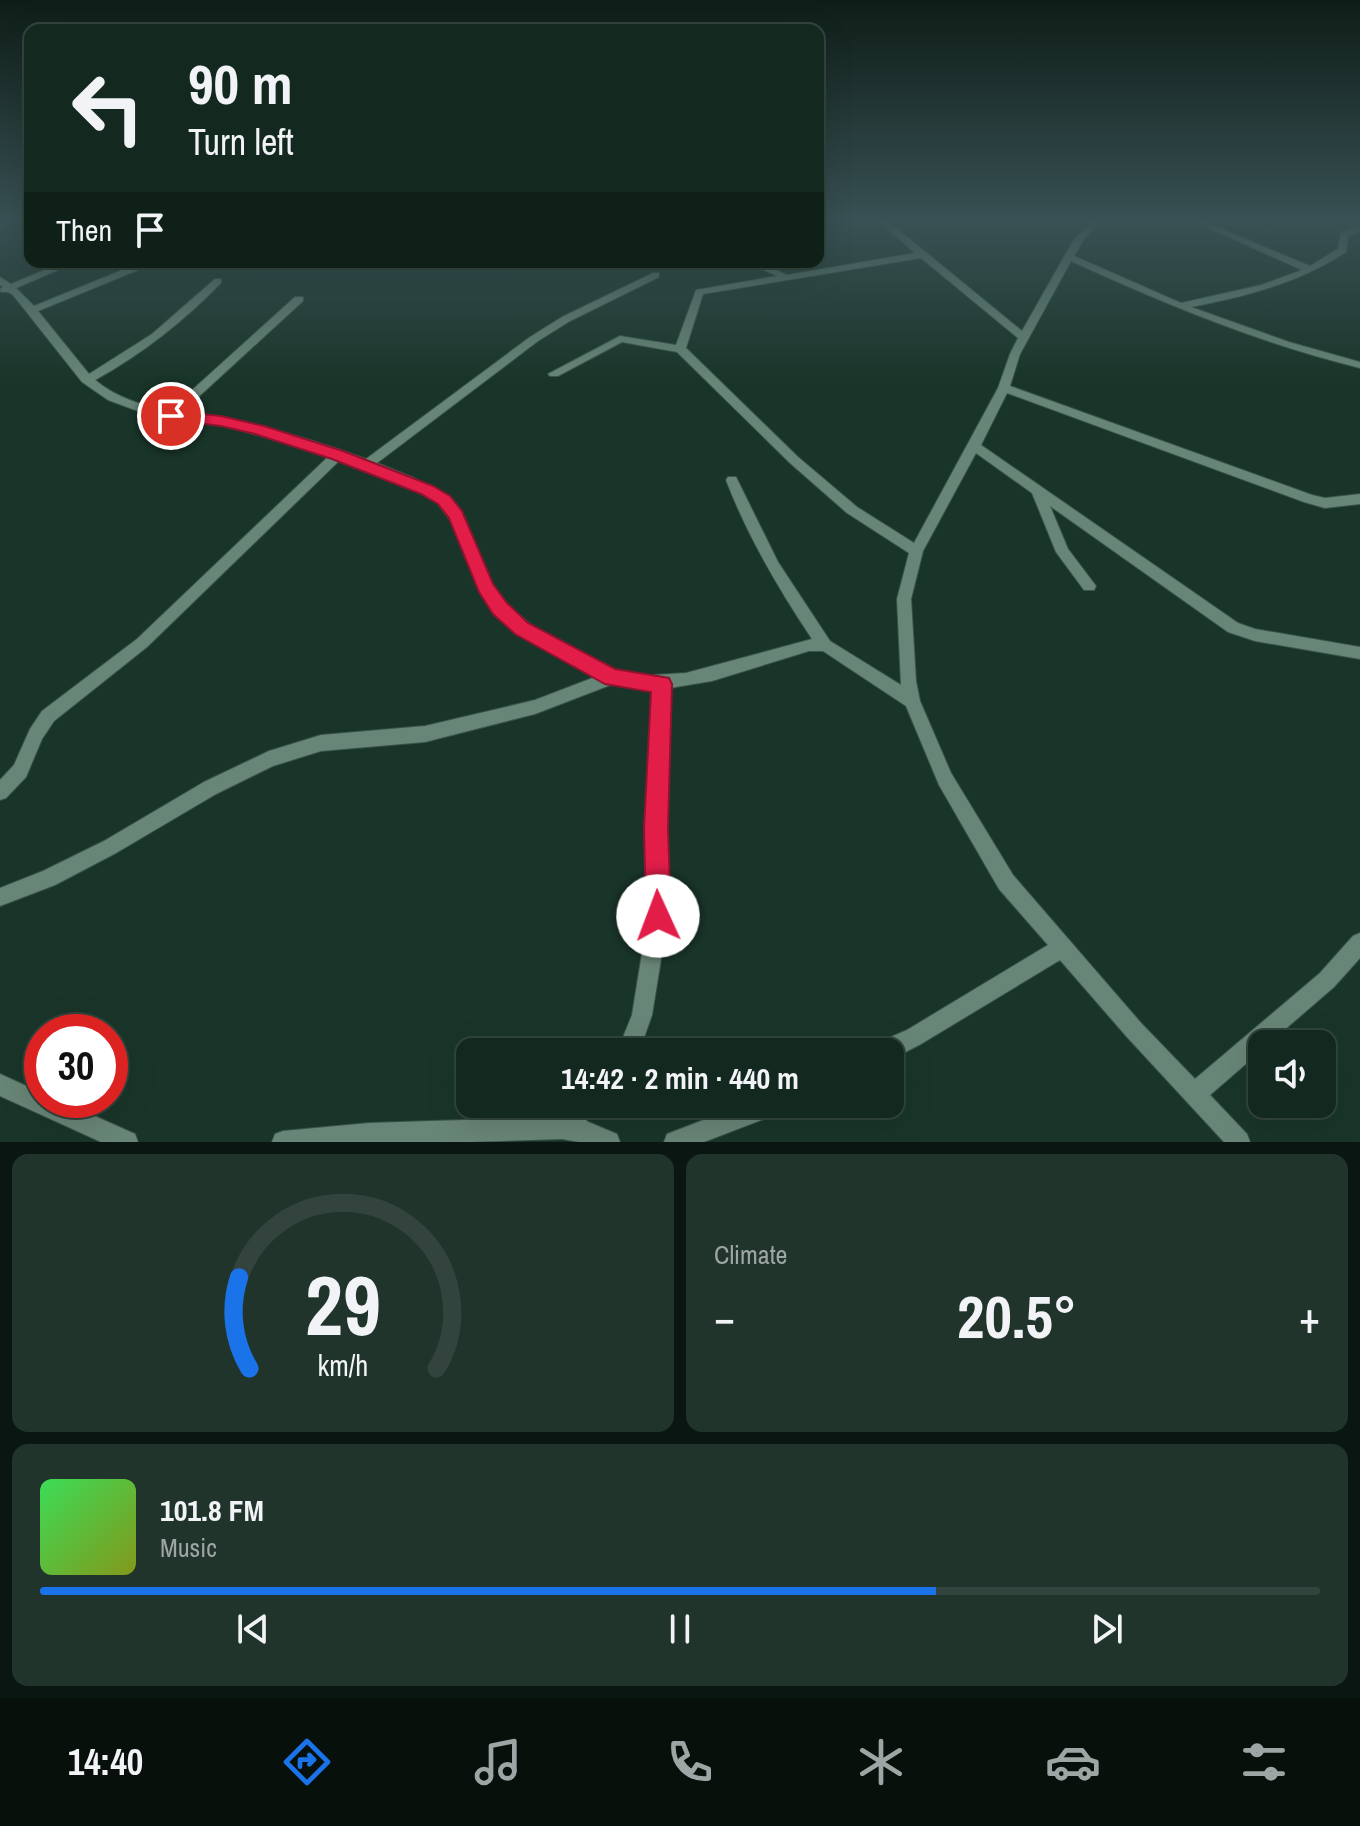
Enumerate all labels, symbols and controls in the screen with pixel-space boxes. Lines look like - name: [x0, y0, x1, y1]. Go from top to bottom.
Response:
- text: 90 m: [188, 46, 293, 121]
- icon: left: [56, 56, 160, 160]
- text: Turn left: [188, 118, 294, 166]
- icon: arrive: [128, 208, 172, 252]
- text: Then: [56, 210, 112, 250]
- pin: [137, 382, 205, 450]
- icon: arrive: [149, 394, 193, 438]
- position arrow: [616, 874, 700, 958]
- speed limit sign: 30: [24, 1014, 128, 1118]
- map controls: [1248, 1030, 1336, 1118]
- button: sound: [1248, 1030, 1336, 1118]
- text: 14:42 · 2 min · 440 m: [561, 1058, 799, 1098]
- text: Climate: [714, 1237, 787, 1272]
- text: 29: [305, 1249, 381, 1361]
- text: 20.5°: [957, 1276, 1077, 1357]
- text: −: [714, 1287, 735, 1347]
- text: +: [1299, 1287, 1320, 1347]
- text: km/h: [318, 1346, 368, 1385]
- text: 101.8 FM: [160, 1490, 264, 1530]
- text: Music: [160, 1530, 217, 1565]
- icon: previous: [231, 1607, 275, 1651]
- icon: pause: [658, 1607, 702, 1651]
- icon: next: [1085, 1607, 1129, 1651]
- icon: directions: [279, 1734, 335, 1790]
- icon: music: [470, 1734, 526, 1790]
- icon: phone: [662, 1734, 718, 1790]
- icon: climate: [853, 1734, 909, 1790]
- icon: car: [1045, 1734, 1101, 1790]
- icon: filters: [1236, 1734, 1292, 1790]
- text: 14:40: [68, 1738, 143, 1786]

